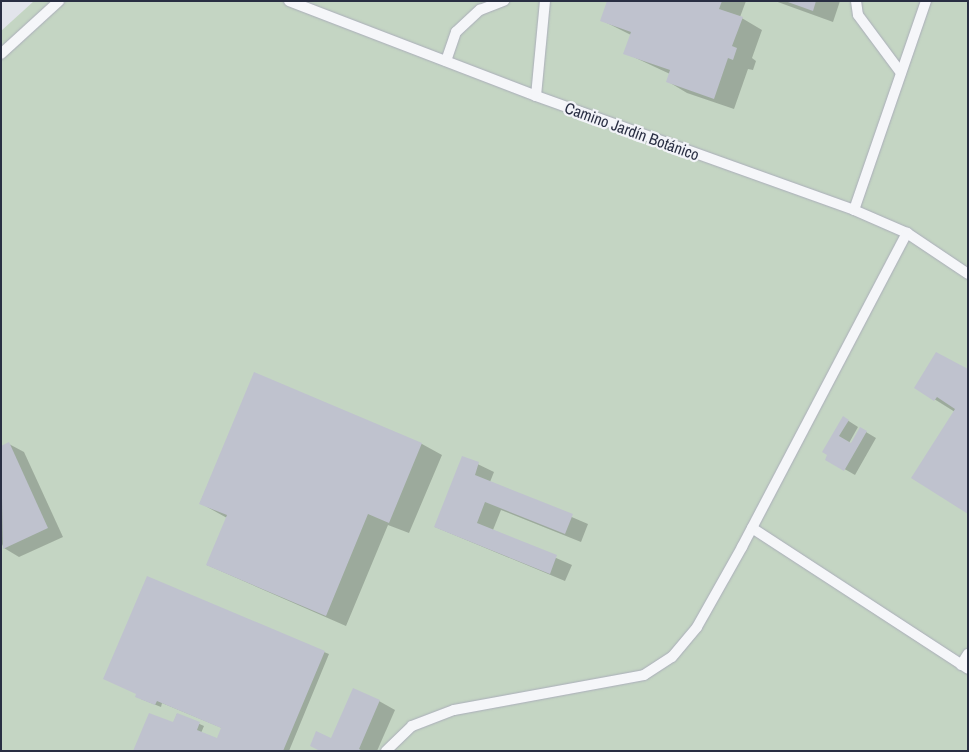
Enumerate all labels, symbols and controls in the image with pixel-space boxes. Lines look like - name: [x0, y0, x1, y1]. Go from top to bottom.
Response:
- street label: Camino Jardín Botánico: [562, 98, 702, 164]

